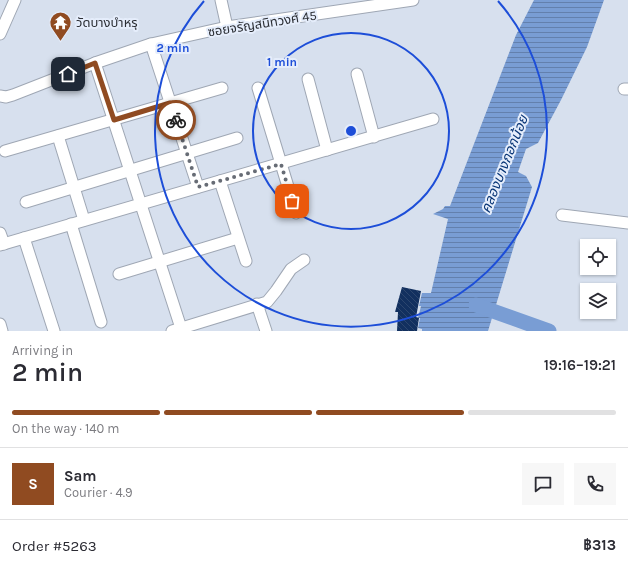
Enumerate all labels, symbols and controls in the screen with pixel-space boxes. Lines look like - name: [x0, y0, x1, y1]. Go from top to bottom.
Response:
- street label: ซอยจรัญสนิทวงศ์ 45: [207, 7, 318, 40]
- temple icon: วัดบางบำหรุ: [47, 9, 73, 42]
- place label: วัดบางบำหรุ: [76, 15, 138, 30]
- text: 2 min: [156, 41, 190, 55]
- text: 1 min: [267, 55, 297, 69]
- pin: [51, 57, 85, 91]
- icon: home: [57, 63, 79, 85]
- courier: [156, 100, 196, 140]
- icon: bike: [165, 109, 187, 131]
- water label: คลองบางกอกน้อย: [477, 111, 532, 215]
- centre of rings: [344, 124, 358, 138]
- pin: [275, 184, 309, 218]
- icon: bag: [281, 190, 303, 212]
- map controls: [580, 239, 616, 319]
- button: locate: [580, 239, 616, 275]
- button: layers: [580, 283, 616, 319]
- text: Arriving in: [12, 343, 73, 358]
- text: 19:16–19:21: [544, 356, 616, 374]
- text: 2 min: [12, 357, 83, 388]
- text: On the way · 140 m: [12, 421, 119, 436]
- button: chat: [522, 463, 564, 505]
- button: phone: [574, 463, 616, 505]
- text: Sam: [64, 467, 97, 485]
- text: S: [28, 475, 38, 493]
- text: Courier · 4.9: [64, 485, 133, 500]
- text: ฿313: [583, 536, 616, 554]
- text: Order #5263: [12, 537, 97, 555]

